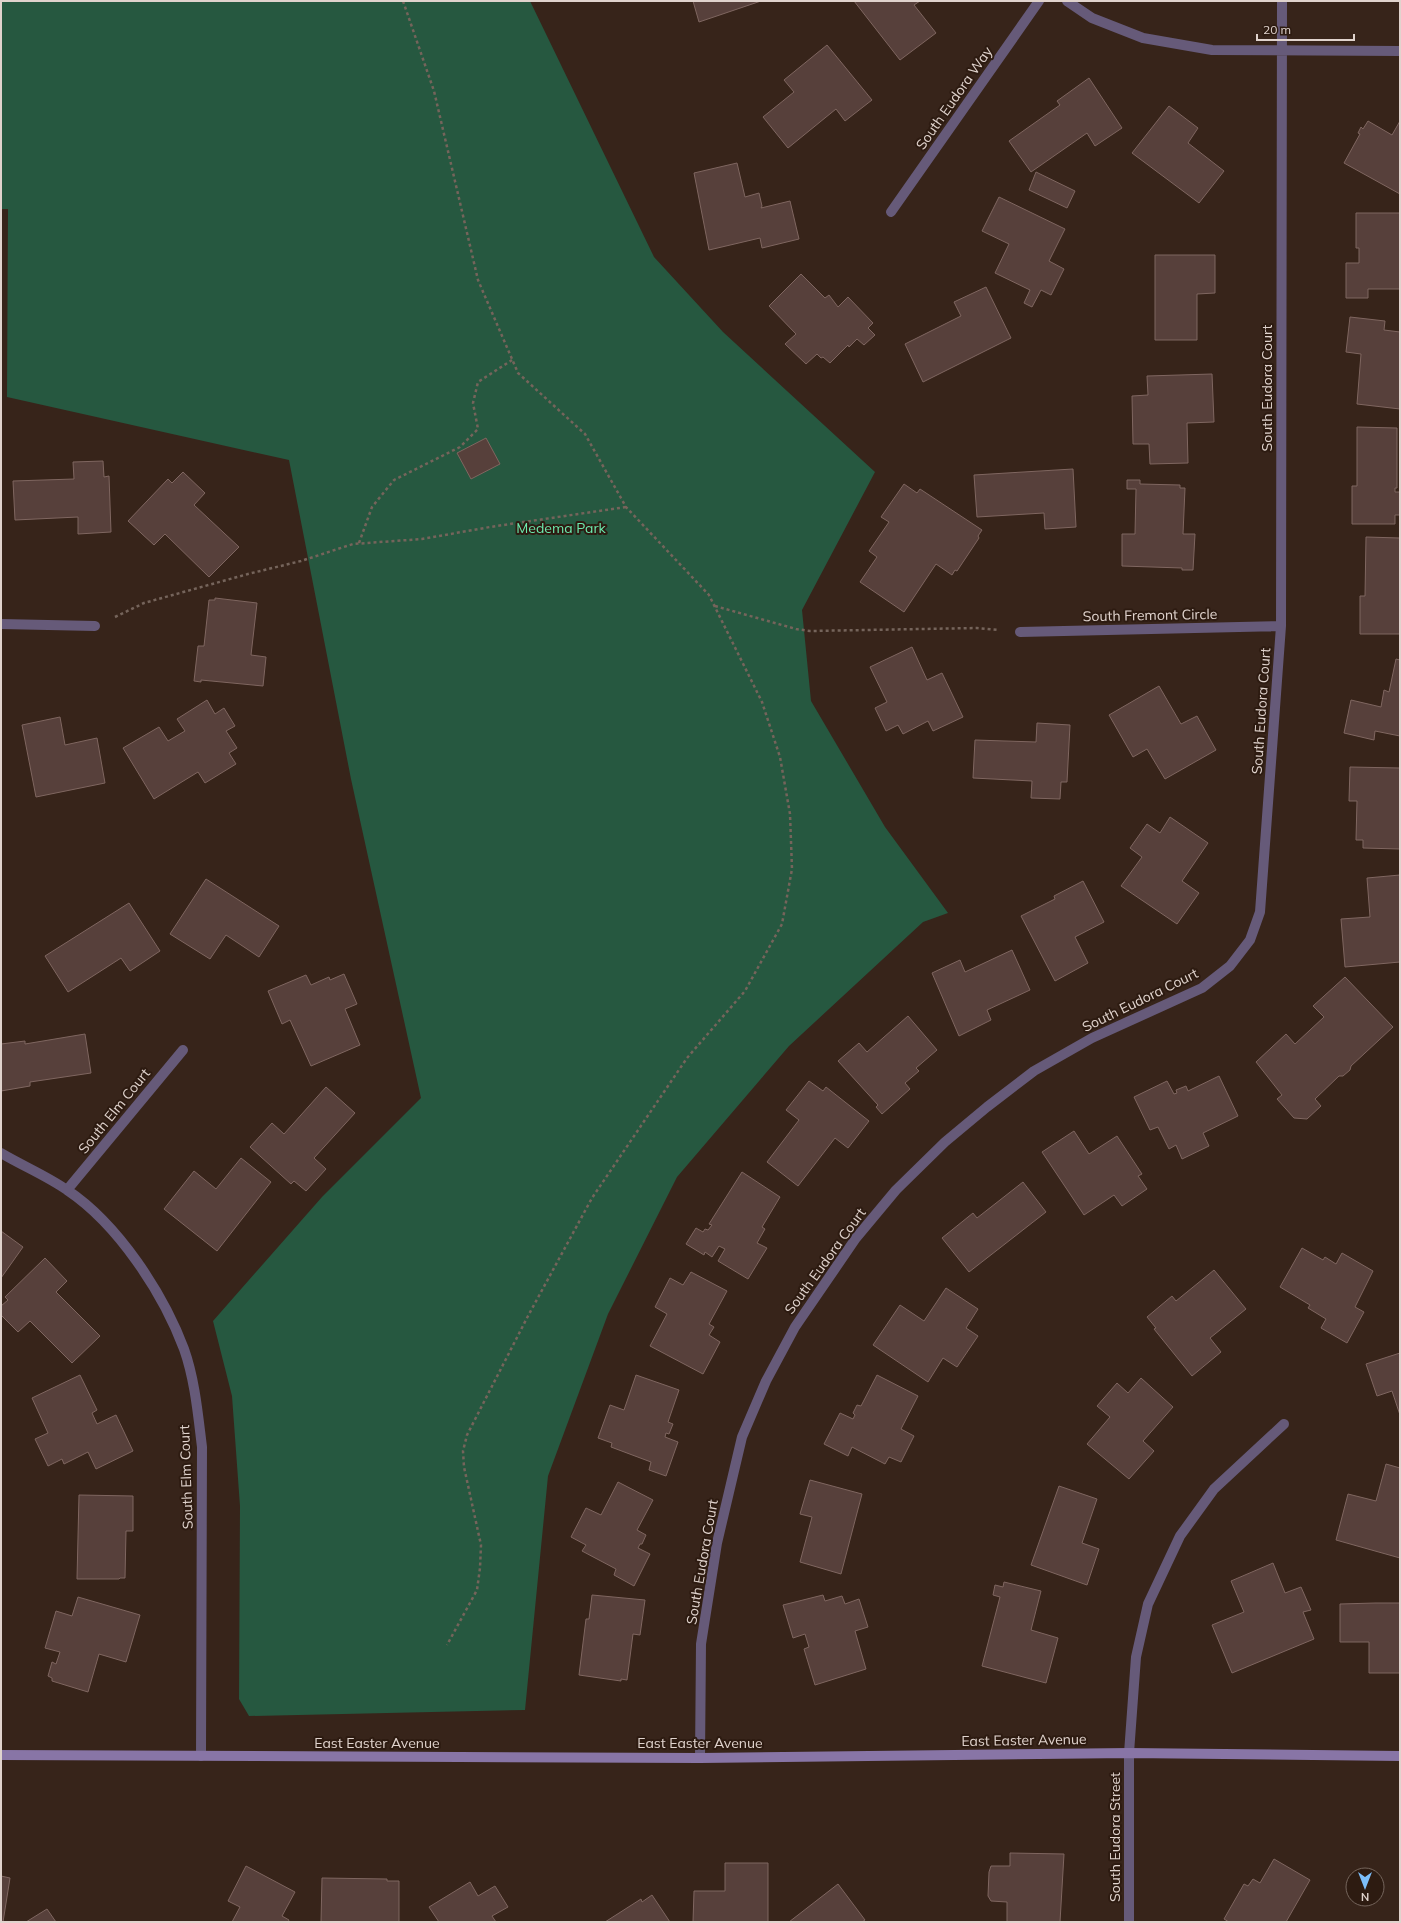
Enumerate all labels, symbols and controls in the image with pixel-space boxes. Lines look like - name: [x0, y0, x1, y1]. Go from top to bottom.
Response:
- scale bar: [1257, 16, 1354, 42]
- text: 20 m: [1263, 22, 1291, 37]
- street label: South Eudora Way: [912, 42, 997, 153]
- street label: South Eudora Court: [1258, 324, 1276, 451]
- park label: Medema Park: [516, 519, 607, 537]
- street label: South Fremont Circle: [1082, 605, 1218, 625]
- street label: South Eudora Court: [1248, 647, 1274, 775]
- street label: South Eudora Court: [1079, 964, 1201, 1036]
- street label: South Elm Court: [74, 1065, 154, 1157]
- street label: South Eudora Court: [780, 1204, 870, 1318]
- street label: South Elm Court: [175, 1424, 197, 1530]
- street label: South Eudora Court: [682, 1498, 722, 1626]
- street label: East Easter Avenue: [961, 1730, 1087, 1750]
- street label: East Easter Avenue: [314, 1734, 440, 1752]
- street label: East Easter Avenue: [637, 1734, 763, 1752]
- street label: South Eudora Street: [1106, 1772, 1124, 1902]
- north arrow: [1345, 1867, 1385, 1907]
- text: N: [1361, 1890, 1369, 1904]

